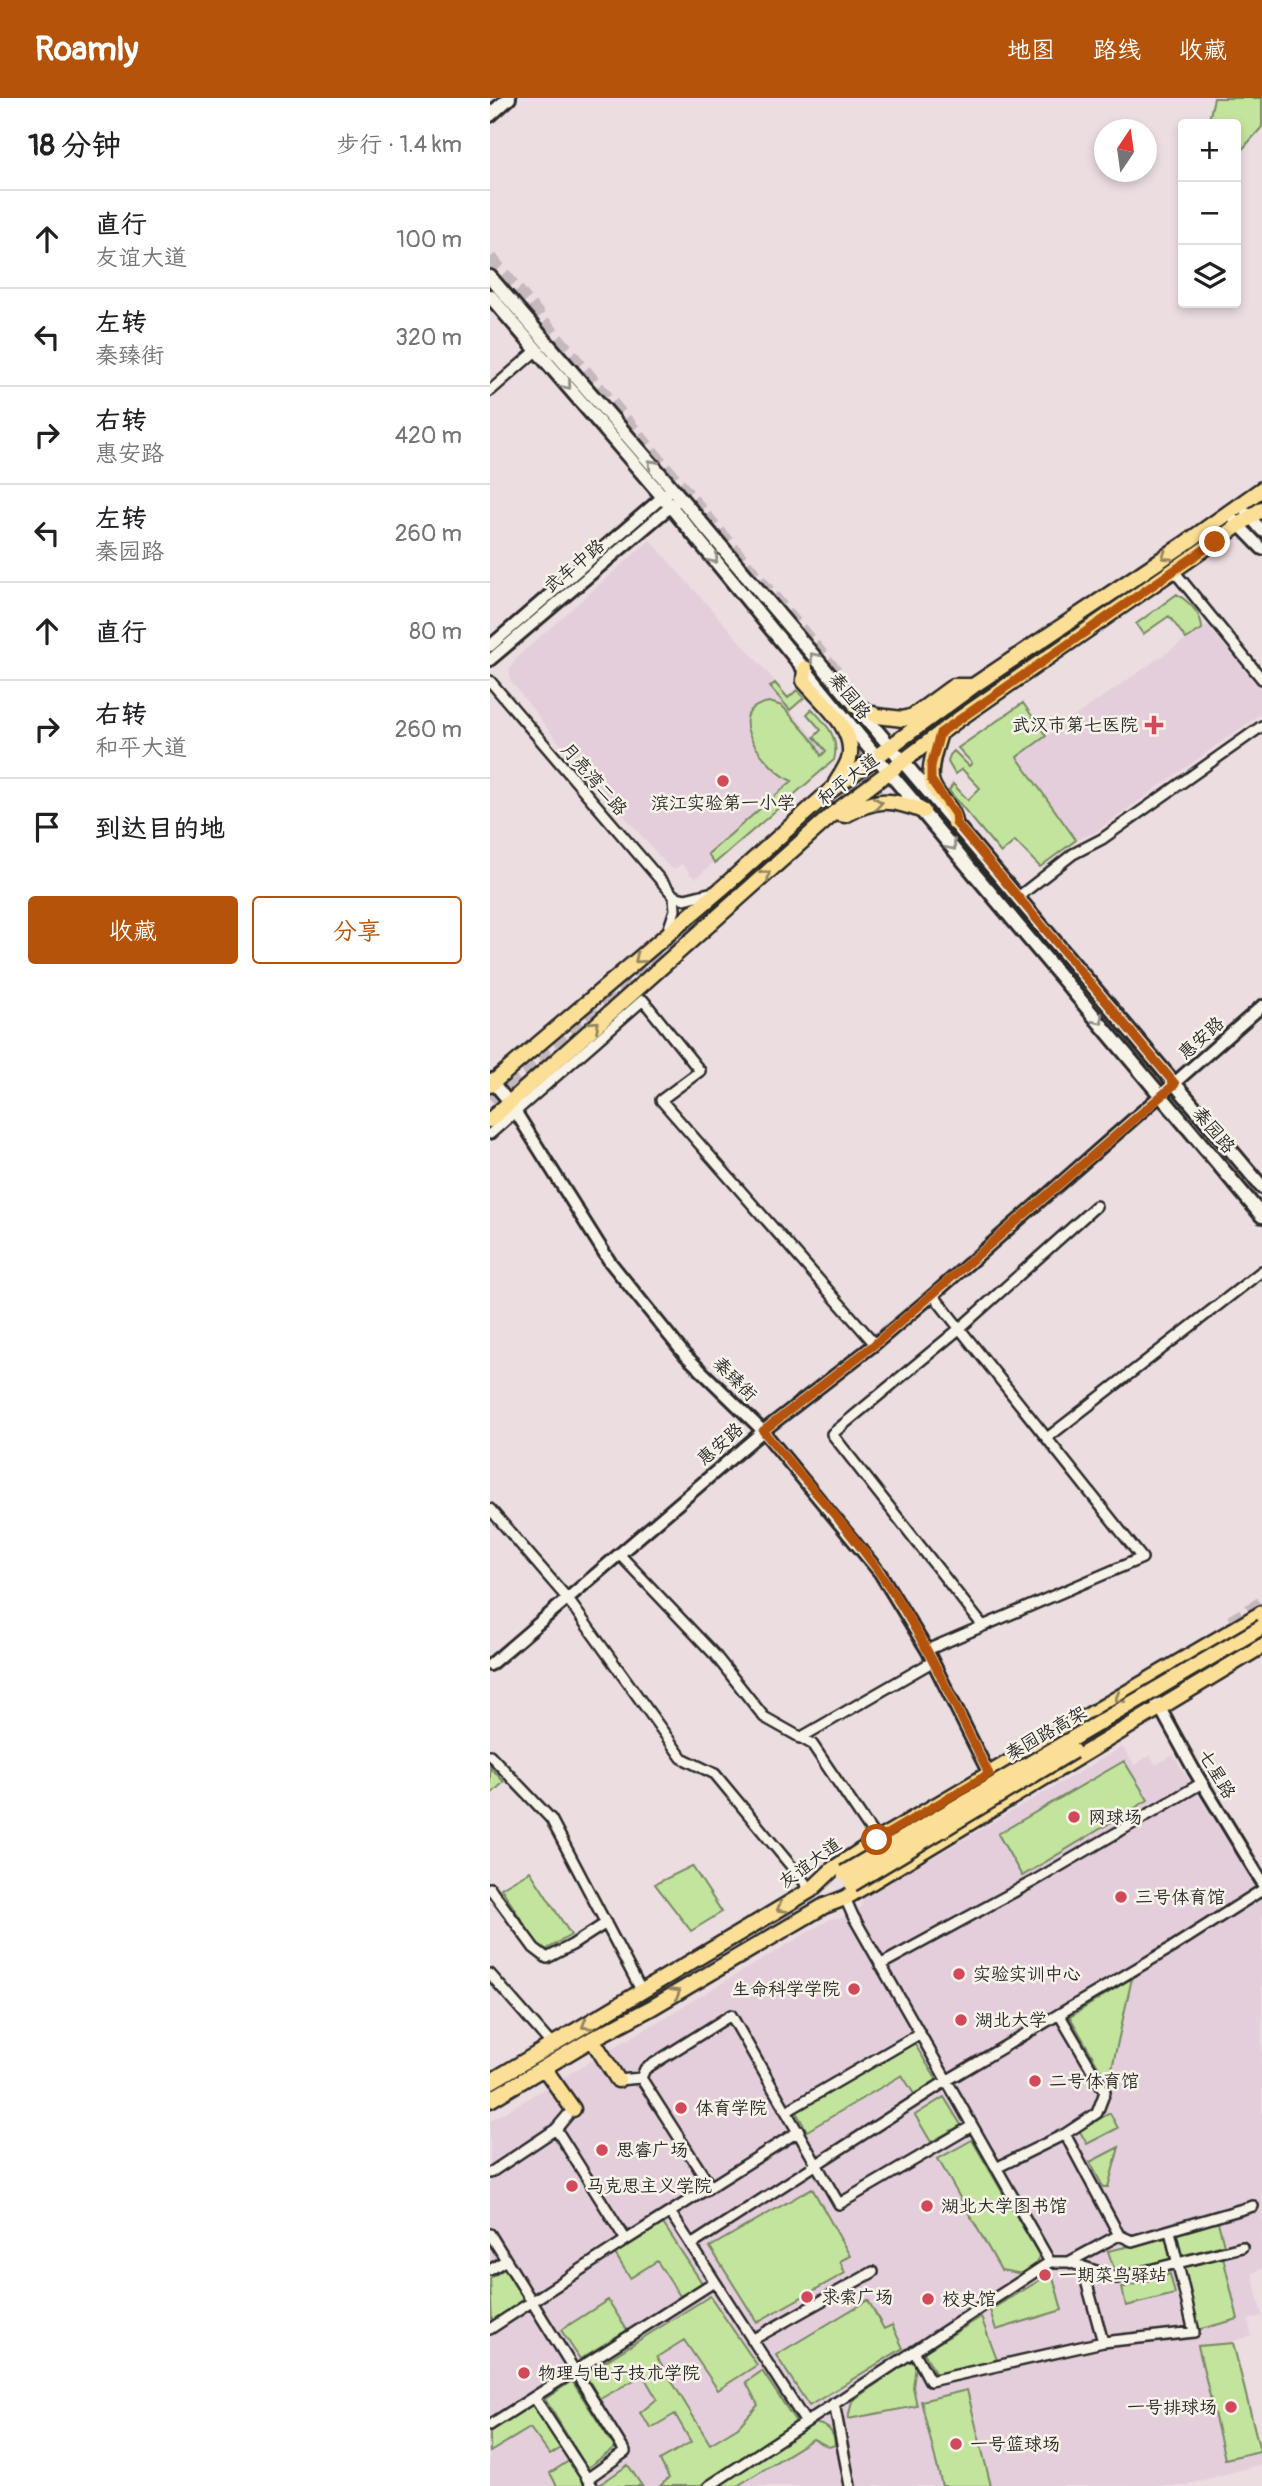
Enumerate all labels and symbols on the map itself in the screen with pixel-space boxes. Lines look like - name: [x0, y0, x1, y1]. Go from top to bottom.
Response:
- north arrow: [1094, 119, 1157, 182]
- one-way arrow: [559, 377, 571, 390]
- one-way arrow: [647, 460, 660, 473]
- route end: [1199, 526, 1230, 557]
- street label: 武车中路: [539, 534, 609, 598]
- one-way arrow: [1161, 548, 1174, 560]
- one-way arrow: [705, 551, 718, 563]
- one-way arrow: [810, 652, 822, 665]
- street label: 秦园路: [824, 668, 876, 725]
- place label: 武汉市第七医院: [1012, 714, 1138, 737]
- marker: 武汉市第七医院: [1144, 715, 1164, 735]
- street label: 月亮湾二路: [555, 738, 632, 821]
- street label: 和平大道: [813, 748, 884, 811]
- marker: 滨江实验第一小学: [715, 773, 731, 789]
- place label: 滨江实验第一小学: [651, 792, 795, 815]
- one-way arrow: [872, 795, 884, 810]
- one-way arrow: [944, 838, 956, 851]
- one-way arrow: [758, 871, 771, 883]
- one-way arrow: [634, 951, 647, 963]
- one-way arrow: [1091, 1012, 1103, 1025]
- street label: 惠安路: [1174, 1012, 1229, 1065]
- one-way arrow: [587, 1020, 600, 1033]
- street label: 秦园路: [1187, 1102, 1240, 1158]
- street label: 秦臻街: [707, 1352, 762, 1407]
- street label: 惠安路: [692, 1418, 748, 1471]
- one-way arrow: [1114, 1690, 1127, 1703]
- street label: 秦园路高架: [1002, 1701, 1091, 1766]
- street label: 七星路: [1193, 1745, 1240, 1803]
- place label: 网球场: [1088, 1806, 1142, 1829]
- marker: 网球场: [1066, 1809, 1082, 1825]
- route start: [861, 1824, 892, 1855]
- street label: 友谊大道: [774, 1833, 846, 1894]
- place label: 三号体育馆: [1135, 1886, 1225, 1909]
- marker: 三号体育馆: [1113, 1889, 1129, 1905]
- one-way arrow: [775, 1899, 788, 1912]
- place label: 实验实训中心: [973, 1963, 1081, 1986]
- marker: 实验实训中心: [951, 1966, 967, 1982]
- place label: 生命科学学院: [732, 1978, 840, 2001]
- marker: 生命科学学院: [846, 1981, 862, 1997]
- one-way arrow: [669, 1988, 682, 2001]
- place label: 湖北大学: [975, 2009, 1047, 2032]
- marker: 湖北大学: [953, 2012, 969, 2028]
- one-way arrow: [580, 2017, 593, 2030]
- place label: 二号体育馆: [1049, 2070, 1139, 2093]
- marker: 二号体育馆: [1027, 2073, 1043, 2089]
- place label: 体育学院: [695, 2097, 767, 2120]
- marker: 体育学院: [673, 2100, 689, 2116]
- place label: 思睿广场: [616, 2139, 688, 2162]
- marker: 思睿广场: [594, 2142, 610, 2158]
- place label: 马克思主义学院: [586, 2175, 712, 2198]
- marker: 马克思主义学院: [564, 2178, 580, 2194]
- place label: 湖北大学图书馆: [941, 2195, 1067, 2218]
- marker: 湖北大学图书馆: [919, 2198, 935, 2214]
- place label: 一期菜鸟驿站: [1059, 2264, 1167, 2287]
- marker: 一期菜鸟驿站: [1037, 2267, 1053, 2283]
- place label: 求索广场: [821, 2286, 893, 2309]
- place label: 校史馆: [942, 2288, 996, 2311]
- marker: 求索广场: [799, 2289, 815, 2305]
- marker: 校史馆: [920, 2291, 936, 2307]
- place label: 物理与电子技术学院: [538, 2362, 700, 2385]
- marker: 物理与电子技术学院: [516, 2365, 532, 2381]
- place label: 一号排球场: [1127, 2396, 1217, 2419]
- marker: 一号排球场: [1223, 2399, 1239, 2415]
- place label: 一号篮球场: [970, 2433, 1060, 2456]
- marker: 一号篮球场: [948, 2436, 964, 2452]

